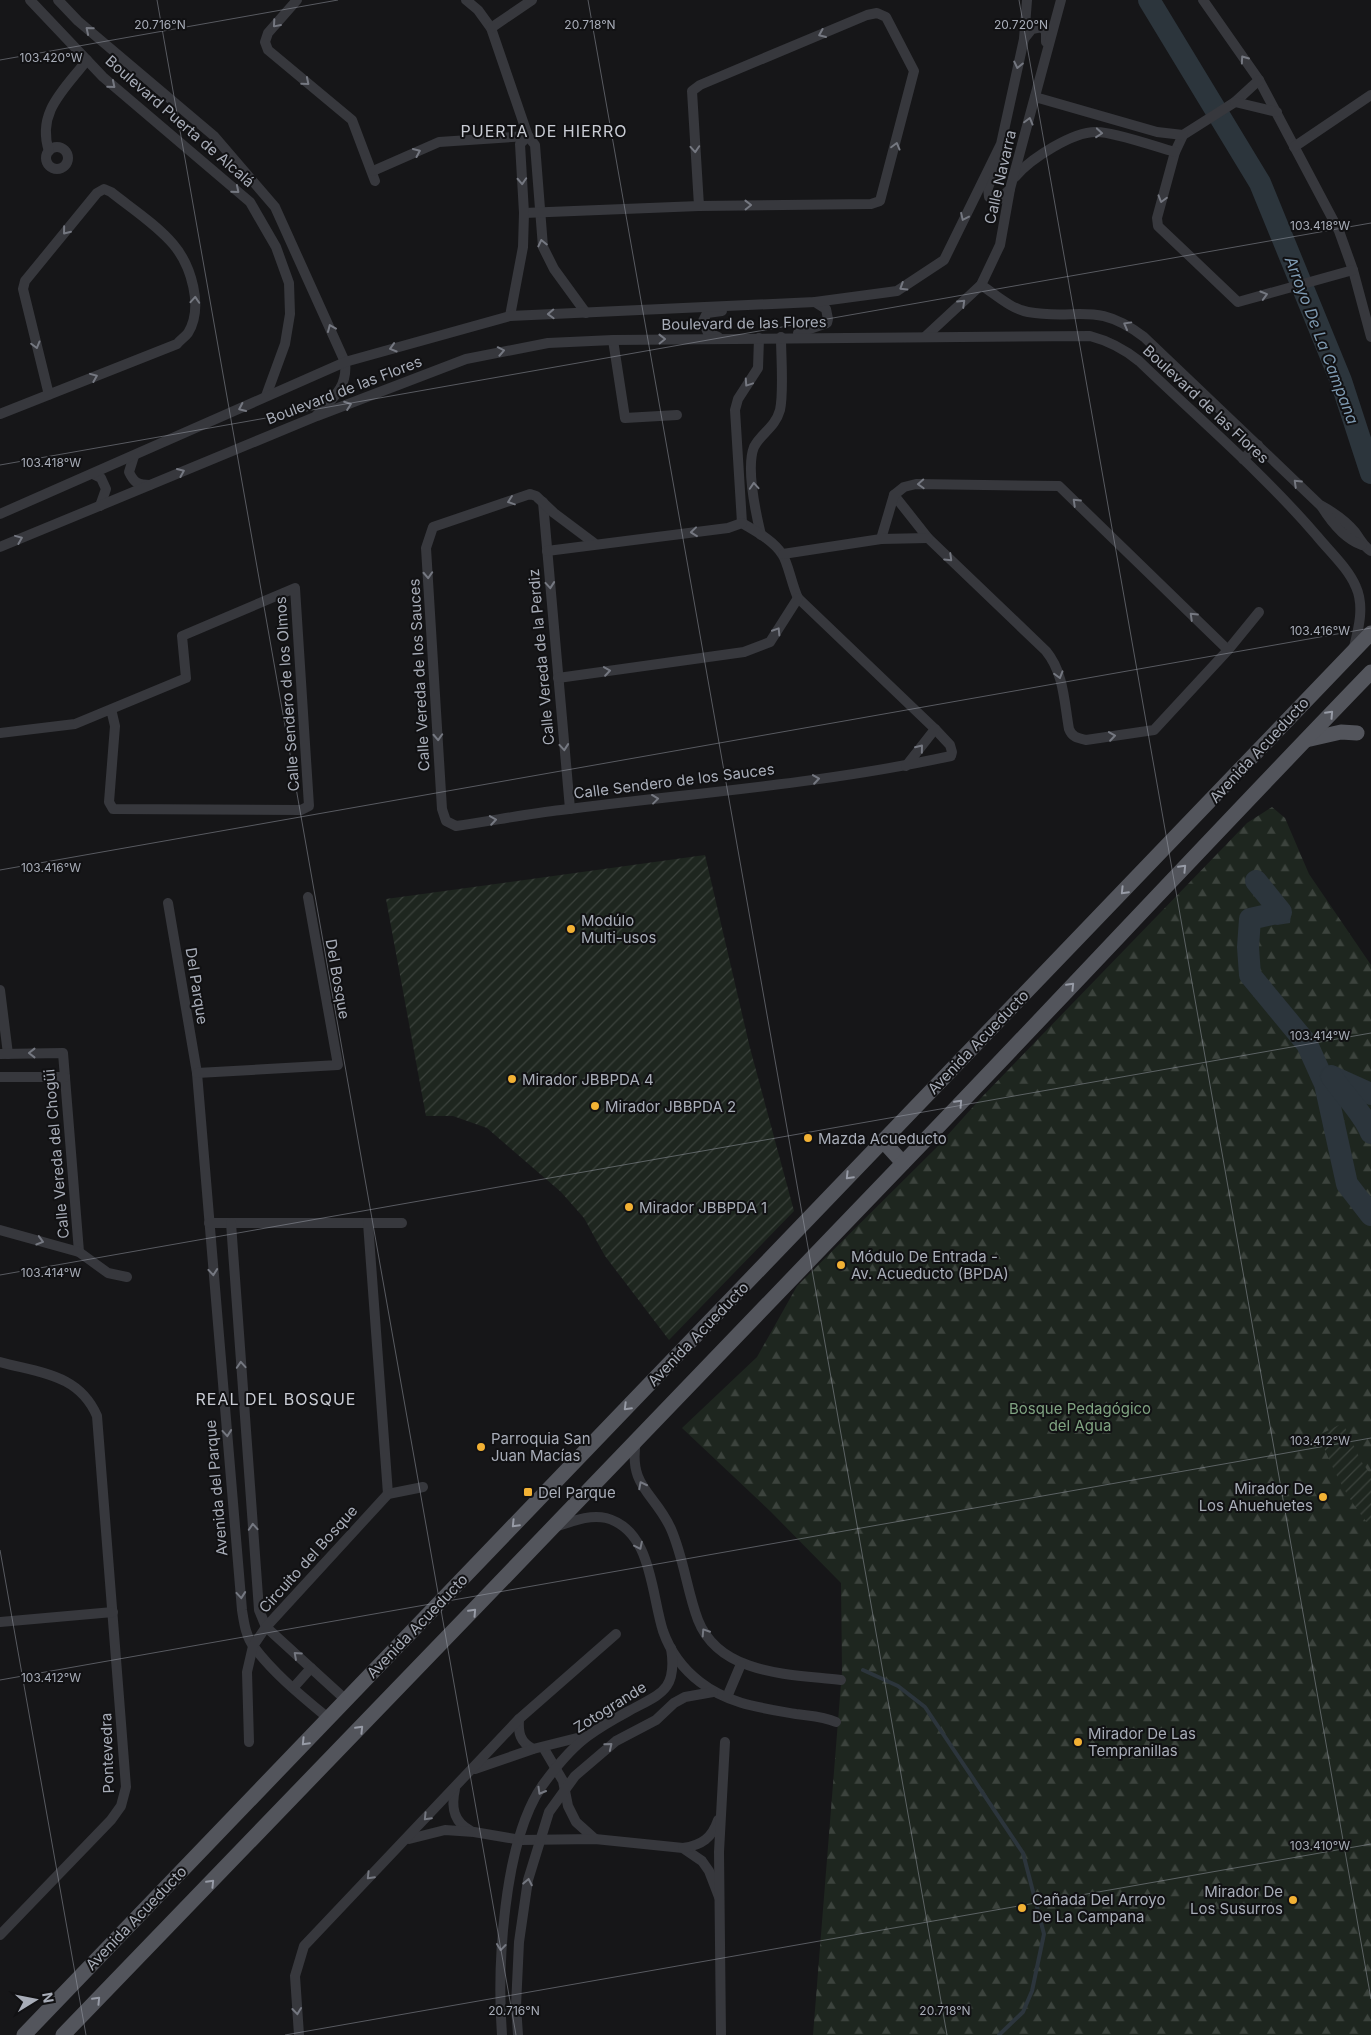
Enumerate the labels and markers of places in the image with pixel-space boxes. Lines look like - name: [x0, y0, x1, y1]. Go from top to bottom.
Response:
- place label: Modúlo Multi-usos: [581, 911, 656, 947]
- marker: Modúlo Multi-usos: [565, 923, 577, 935]
- place label: Mirador JBBPDA 4: [522, 1070, 654, 1089]
- marker: Mirador JBBPDA 4: [506, 1073, 518, 1085]
- place label: Mirador JBBPDA 2: [605, 1097, 736, 1116]
- marker: Mirador JBBPDA 2: [589, 1100, 601, 1112]
- place label: Mazda Acueducto: [818, 1129, 947, 1148]
- marker: Mazda Acueducto: [802, 1132, 814, 1144]
- place label: Mirador JBBPDA 1: [639, 1198, 767, 1217]
- marker: Mirador JBBPDA 1: [623, 1201, 635, 1213]
- place label: Módulo De Entrada - Av. Acueducto (BPDA): [851, 1247, 1009, 1283]
- marker: Módulo De Entrada - Av. Acueducto (BPDA): [835, 1259, 847, 1271]
- place label: Parroquia San Juan Macías: [491, 1429, 591, 1465]
- marker: Parroquia San Juan Macías: [475, 1441, 487, 1453]
- place label: Mirador De Los Ahuehuetes: [1199, 1479, 1313, 1515]
- place label: Del Parque: [538, 1483, 616, 1502]
- marker: Del Parque: [522, 1486, 534, 1498]
- marker: Mirador De Los Ahuehuetes: [1317, 1491, 1329, 1503]
- place label: Mirador De Las Tempranillas: [1088, 1724, 1196, 1760]
- marker: Mirador De Las Tempranillas: [1072, 1736, 1084, 1748]
- place label: Mirador De Los Susurros: [1190, 1882, 1283, 1918]
- place label: Cañada Del Arroyo De La Campana: [1032, 1890, 1165, 1926]
- marker: Mirador De Los Susurros: [1287, 1894, 1299, 1906]
- marker: Cañada Del Arroyo De La Campana: [1016, 1902, 1028, 1914]

